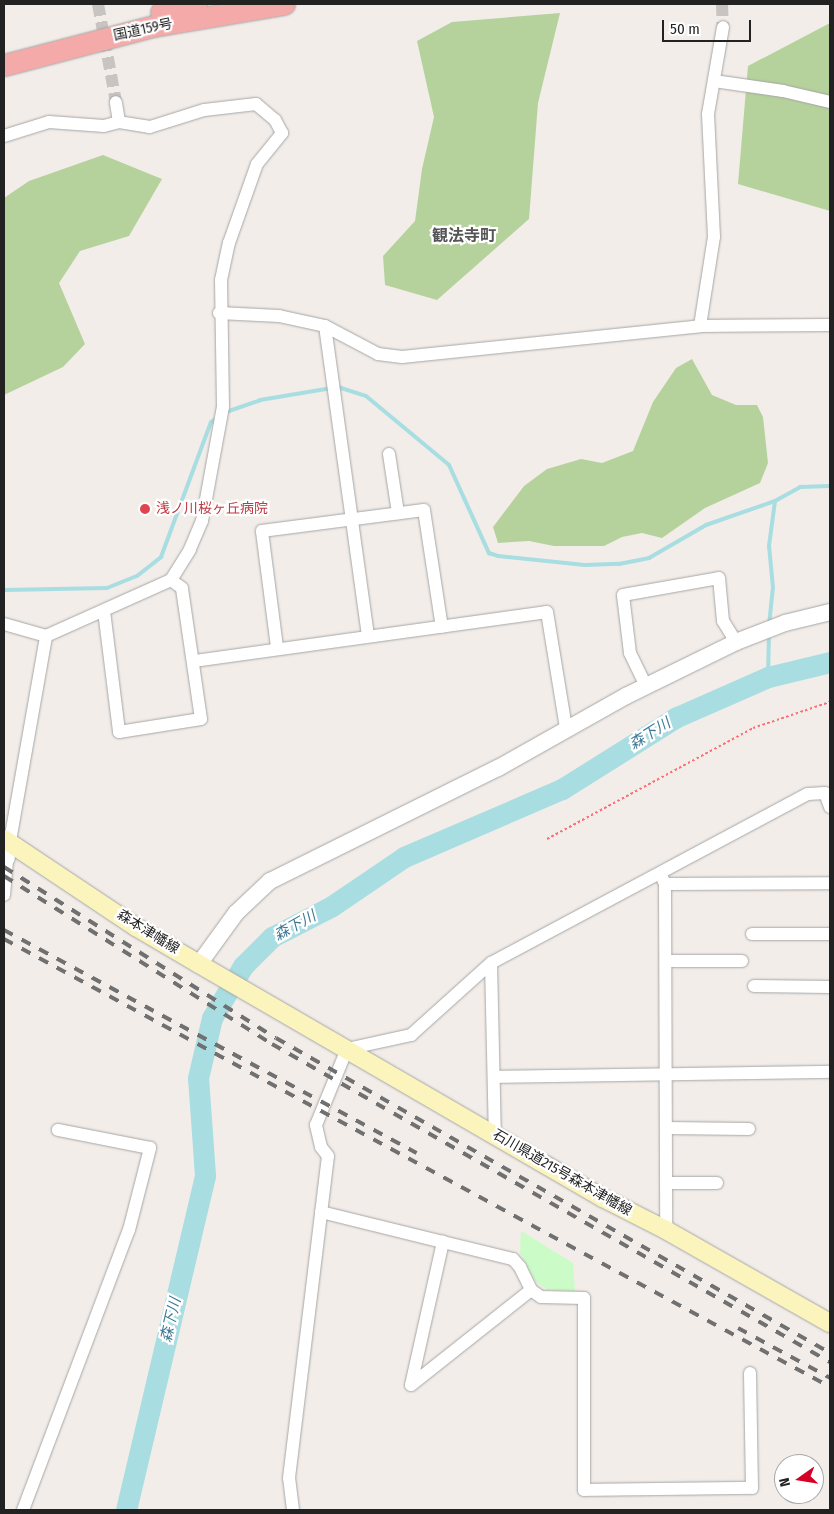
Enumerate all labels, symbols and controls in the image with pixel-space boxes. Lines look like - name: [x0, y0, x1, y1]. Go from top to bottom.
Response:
- scale bar: [664, 10, 753, 42]
- street label: 国道159号: [112, 15, 174, 45]
- text: 50 m: [670, 20, 700, 38]
- district label: 観法寺町: [432, 226, 496, 246]
- place label: 浅ノ川桜ヶ丘病院: [156, 501, 268, 517]
- marker: 浅ノ川桜ヶ丘病院: [138, 502, 152, 516]
- water label: 森下川: [626, 714, 674, 754]
- street label: 森本津幡線: [114, 906, 182, 958]
- water label: 森下川: [271, 907, 319, 945]
- street label: 石川県道215号森本津幡線: [489, 1126, 635, 1220]
- water label: 森下川: [157, 1296, 185, 1344]
- north arrow: [774, 1454, 824, 1504]
- text: N: [776, 1476, 794, 1488]

